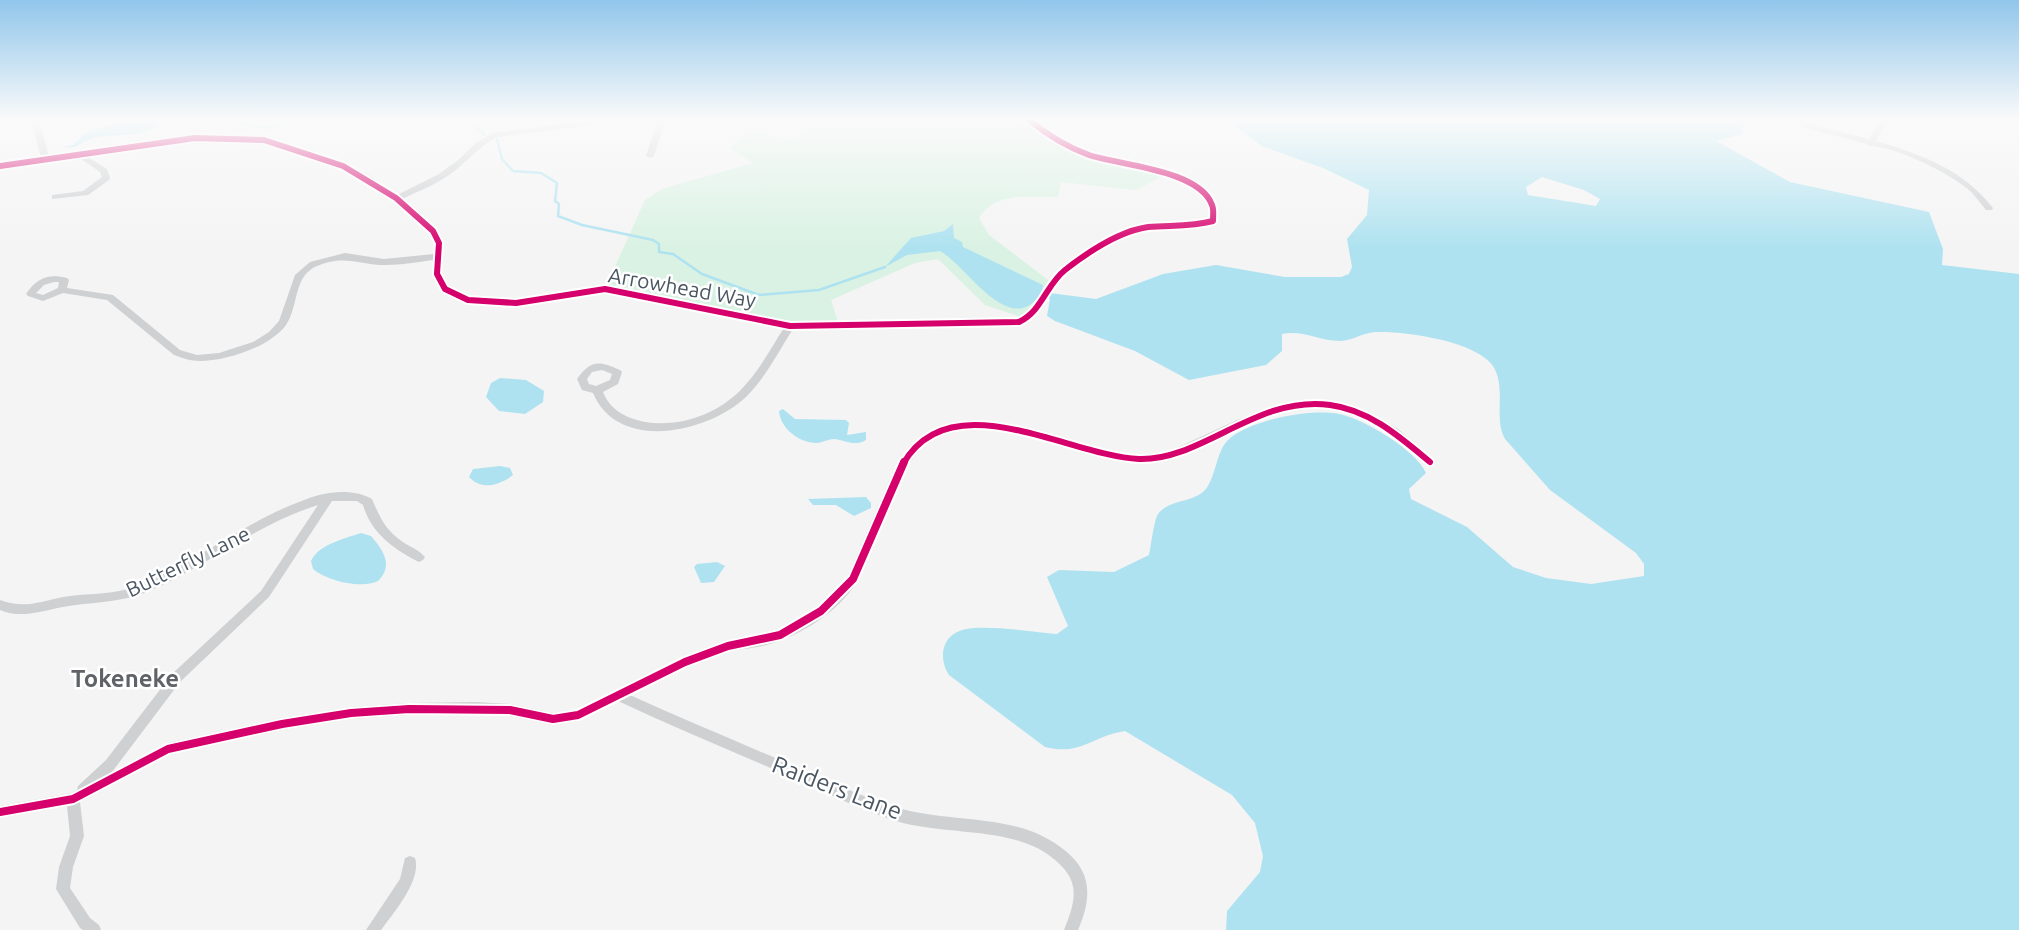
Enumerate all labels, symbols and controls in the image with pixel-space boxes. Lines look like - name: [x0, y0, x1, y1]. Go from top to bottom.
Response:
- street label: Arrowhead Way: [606, 262, 758, 312]
- street label: Butterfly Lane: [122, 521, 253, 601]
- district label: Tokeneke: [71, 665, 179, 692]
- street label: Raiders Lane: [768, 750, 906, 825]

